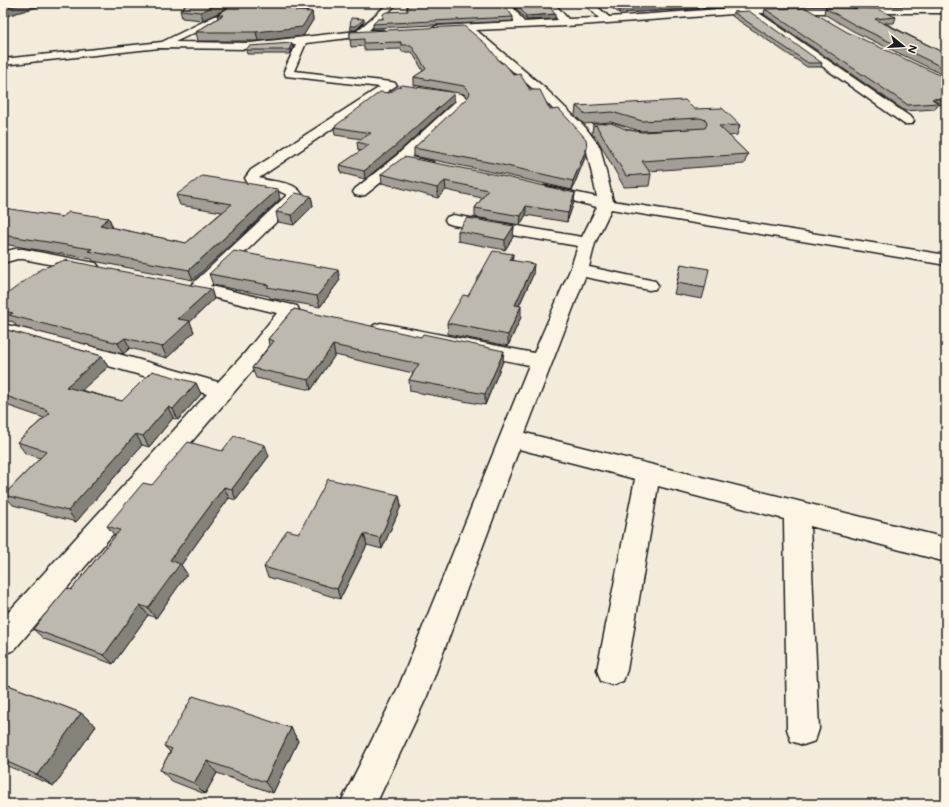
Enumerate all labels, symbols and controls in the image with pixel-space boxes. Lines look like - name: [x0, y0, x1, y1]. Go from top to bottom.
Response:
- north arrow: [883, 26, 923, 66]
- text: N: [905, 43, 921, 56]

